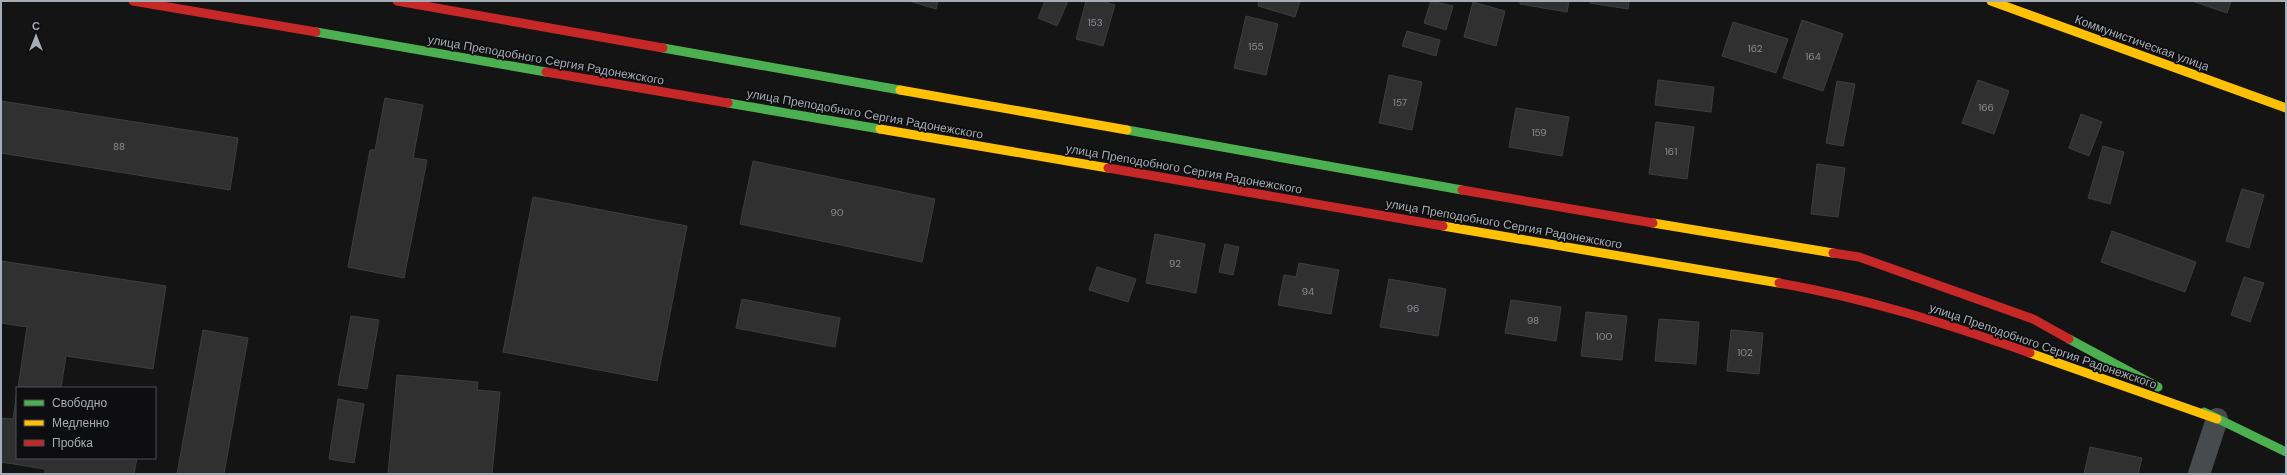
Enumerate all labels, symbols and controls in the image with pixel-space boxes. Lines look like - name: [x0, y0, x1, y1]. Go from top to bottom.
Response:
- street label: Коммунистическая улица: [2073, 11, 2212, 75]
- north arrow: [16, 16, 56, 56]
- house number: 153: [1087, 16, 1103, 29]
- text: С: [32, 19, 40, 33]
- street label: улица Преподобного Сергия Радонежского: [427, 31, 666, 89]
- house number: 155: [1248, 40, 1264, 53]
- house number: 162: [1748, 42, 1763, 55]
- house number: 164: [1805, 50, 1821, 63]
- street label: улица Преподобного Сергия Радонежского: [746, 85, 985, 143]
- house number: 157: [1393, 96, 1407, 109]
- house number: 166: [1978, 101, 1994, 114]
- house number: 159: [1531, 126, 1547, 139]
- house number: 88: [113, 140, 125, 153]
- street label: улица Преподобного Сергия Радонежского: [1065, 140, 1304, 198]
- house number: 161: [1665, 145, 1677, 158]
- street label: улица Преподобного Сергия Радонежского: [1385, 195, 1624, 253]
- house number: 90: [830, 206, 844, 219]
- house number: 92: [1169, 257, 1181, 270]
- house number: 94: [1302, 285, 1314, 298]
- street label: улица Преподобного Сергия Радонежского: [1927, 299, 2159, 393]
- house number: 96: [1407, 302, 1419, 315]
- house number: 98: [1527, 314, 1539, 327]
- house number: 100: [1596, 330, 1613, 343]
- house number: 102: [1737, 346, 1753, 359]
- legend: [16, 387, 156, 459]
- text: Свободно: [52, 395, 107, 411]
- text: Медленно: [52, 415, 109, 431]
- text: Пробка: [52, 435, 93, 451]

